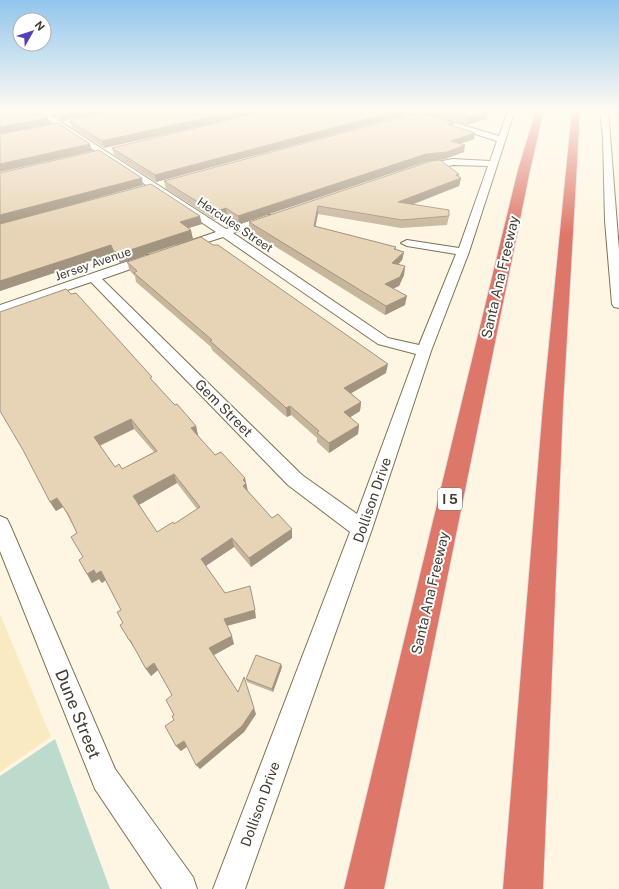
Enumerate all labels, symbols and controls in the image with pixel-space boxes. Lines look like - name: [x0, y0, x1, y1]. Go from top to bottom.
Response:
- north arrow: [12, 12, 52, 52]
- text: N: [32, 19, 47, 33]
- street label: Hercules Street: [195, 195, 276, 256]
- street label: Santa Ana Freeway: [478, 213, 522, 340]
- street label: Jersey Avenue: [53, 244, 133, 284]
- street label: Gem Street: [192, 376, 256, 440]
- street label: Dollison Drive: [350, 455, 394, 545]
- road number: I 5: [438, 488, 462, 510]
- street label: Santa Ana Freeway: [408, 529, 452, 656]
- street label: Dune Street: [51, 666, 105, 762]
- street label: Dollison Drive: [237, 759, 283, 849]

